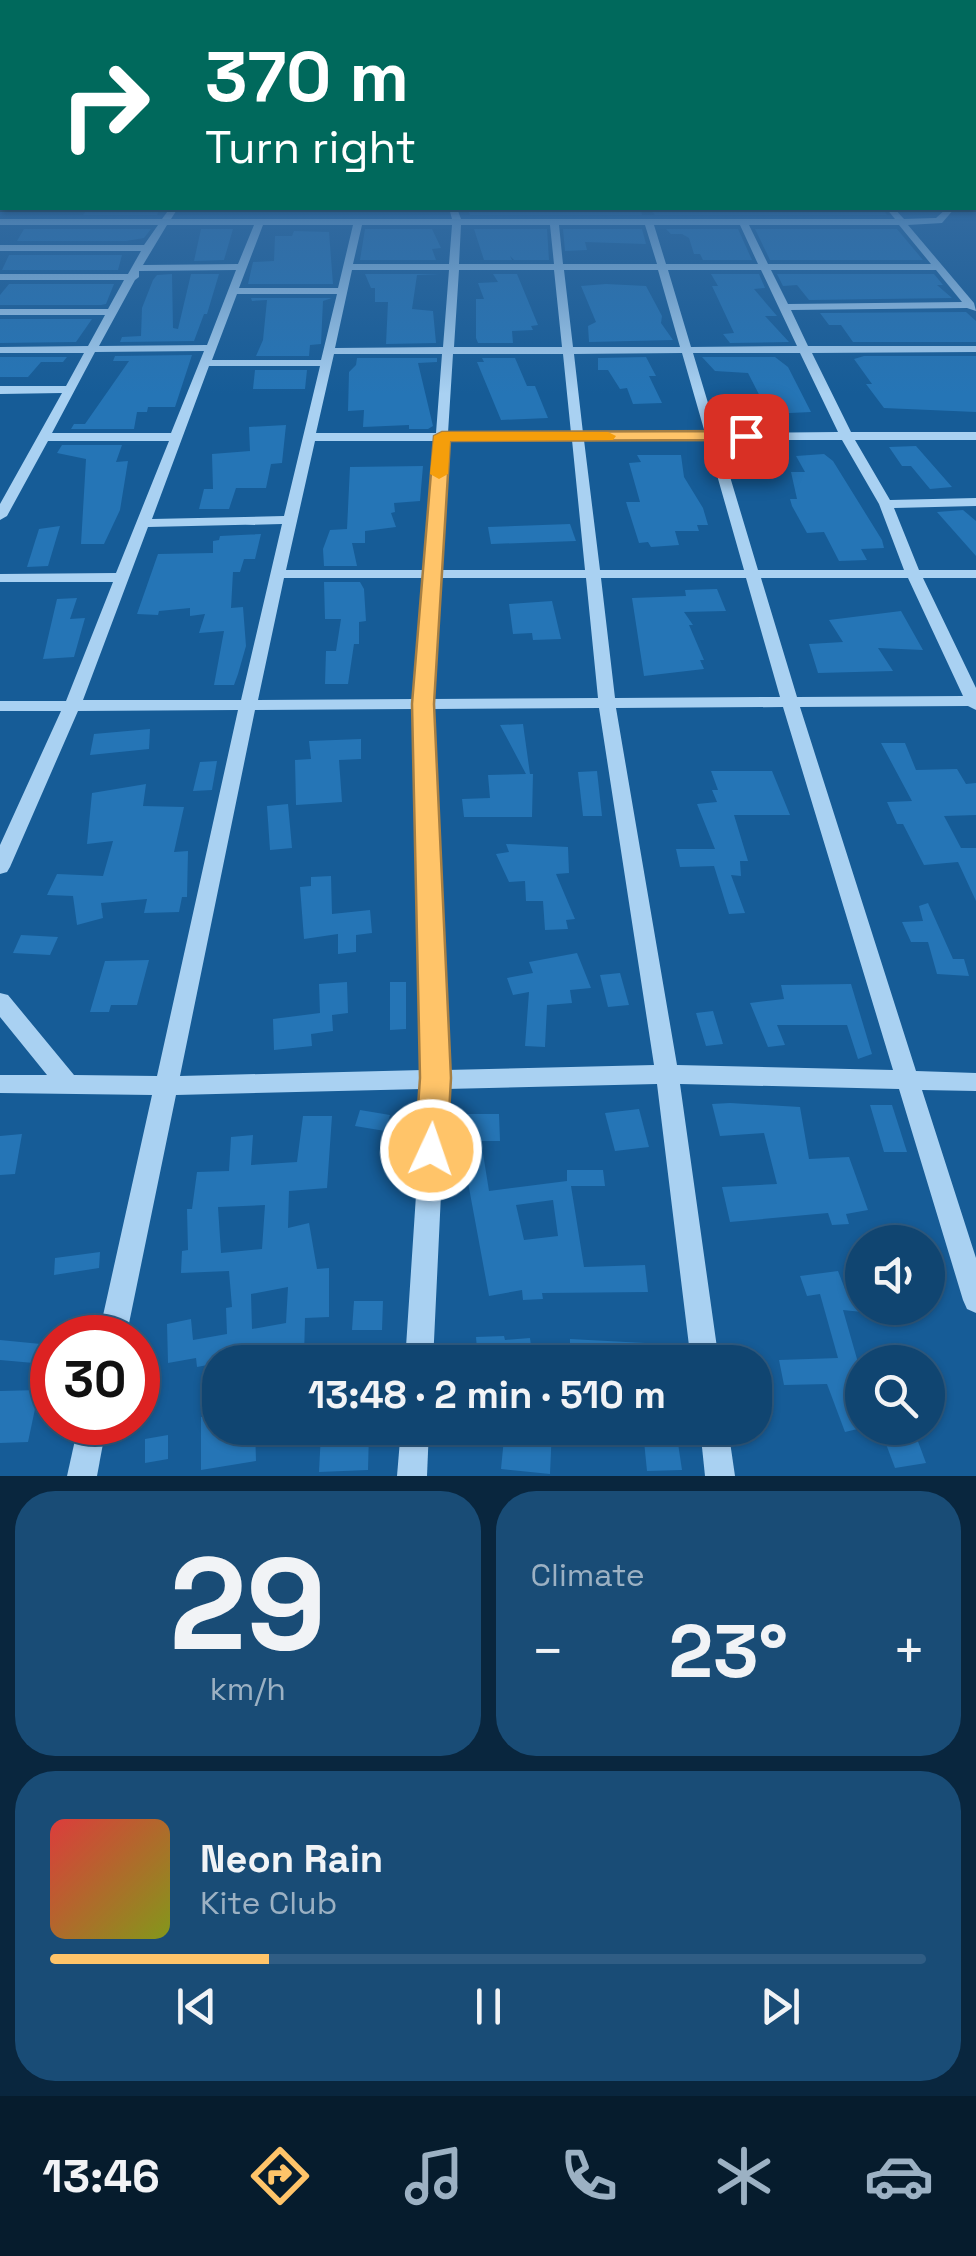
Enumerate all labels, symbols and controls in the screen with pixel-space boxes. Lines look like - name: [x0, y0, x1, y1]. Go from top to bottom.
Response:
- text: 370 m: [205, 32, 409, 121]
- icon: right: [40, 40, 170, 170]
- text: Turn right: [205, 119, 416, 176]
- pin: [704, 394, 789, 479]
- icon: arrive: [719, 409, 774, 464]
- position arrow: [379, 1098, 483, 1202]
- map controls: [845, 1225, 945, 1445]
- button: sound: [845, 1225, 945, 1325]
- speed limit sign: 30: [30, 1315, 160, 1445]
- button: search: [845, 1345, 945, 1445]
- text: 13:48 · 2 min · 510 m: [308, 1371, 666, 1419]
- text: 29: [169, 1521, 326, 1687]
- text: Climate: [531, 1555, 645, 1595]
- text: 23°: [668, 1603, 788, 1699]
- text: −: [531, 1616, 565, 1686]
- text: +: [892, 1616, 926, 1686]
- text: km/h: [210, 1669, 286, 1709]
- text: Neon Rain: [200, 1835, 383, 1883]
- text: Kite Club: [200, 1883, 337, 1923]
- icon: previous: [169, 1979, 224, 2034]
- icon: pause: [461, 1979, 516, 2034]
- icon: next: [753, 1979, 808, 2034]
- icon: directions: [245, 2141, 315, 2211]
- icon: music: [399, 2141, 469, 2211]
- icon: phone: [554, 2141, 624, 2211]
- icon: climate: [709, 2141, 779, 2211]
- icon: car: [864, 2141, 934, 2211]
- text: 13:46: [42, 2148, 160, 2205]

